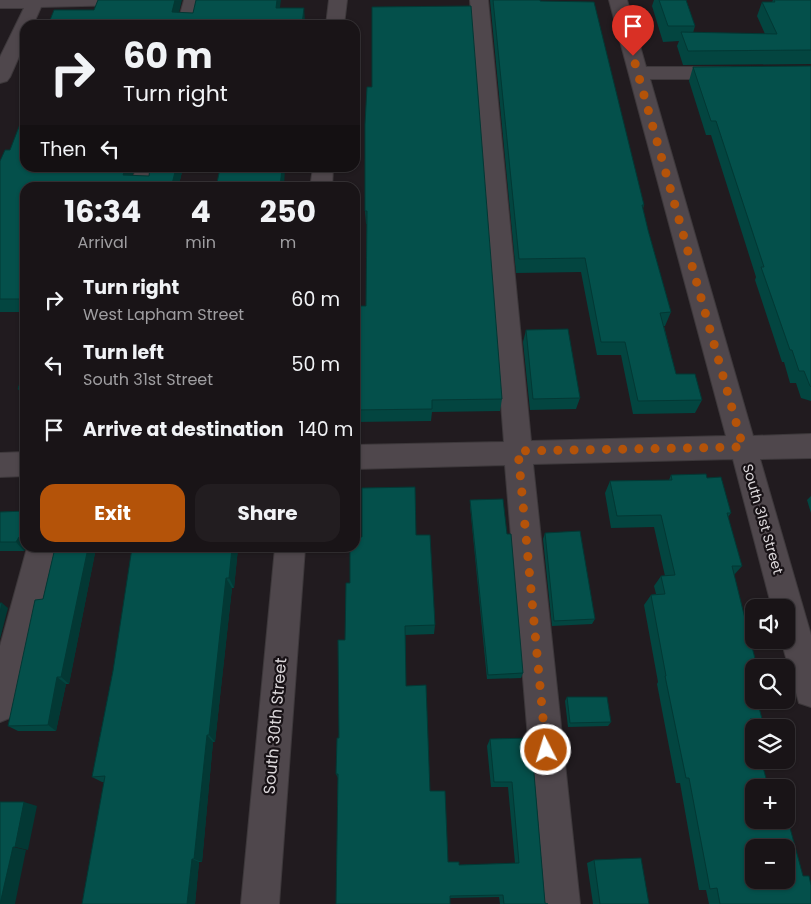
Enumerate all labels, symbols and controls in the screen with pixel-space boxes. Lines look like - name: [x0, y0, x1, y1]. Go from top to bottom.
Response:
- pin: [612, 5, 654, 56]
- icon: arrive: [619, 12, 647, 40]
- text: 60 m: [123, 31, 213, 80]
- icon: right: [40, 40, 105, 105]
- text: Turn right: [123, 78, 228, 109]
- icon: left: [96, 135, 124, 163]
- text: Then: [40, 136, 86, 163]
- text: 16:34: [64, 190, 141, 233]
- text: 4: [190, 190, 211, 233]
- text: 250: [260, 190, 316, 233]
- text: Arrival: [77, 231, 128, 254]
- text: min: [185, 231, 216, 254]
- text: m: [280, 231, 296, 254]
- text: Turn right: [83, 274, 179, 301]
- icon: right: [40, 286, 68, 314]
- text: 60 m: [291, 286, 340, 313]
- text: West Lapham Street: [83, 303, 244, 326]
- text: Turn left: [83, 339, 164, 366]
- icon: left: [40, 351, 68, 379]
- text: 50 m: [291, 351, 340, 378]
- text: South 31st Street: [83, 368, 213, 391]
- icon: arrive: [40, 416, 68, 444]
- text: Arrive at destination: [83, 416, 284, 443]
- text: 140 m: [299, 416, 353, 443]
- street label: South 31st Street: [738, 462, 788, 576]
- button: Exit: [40, 484, 185, 542]
- button: Share: [195, 484, 340, 542]
- map controls: [745, 599, 795, 889]
- button: sound: [745, 599, 795, 649]
- street label: South 30th Street: [258, 657, 292, 795]
- button: search: [745, 659, 795, 709]
- button: layers: [745, 719, 795, 769]
- position arrow: [519, 723, 571, 775]
- button: +: [745, 779, 795, 829]
- button: −: [745, 839, 795, 889]

